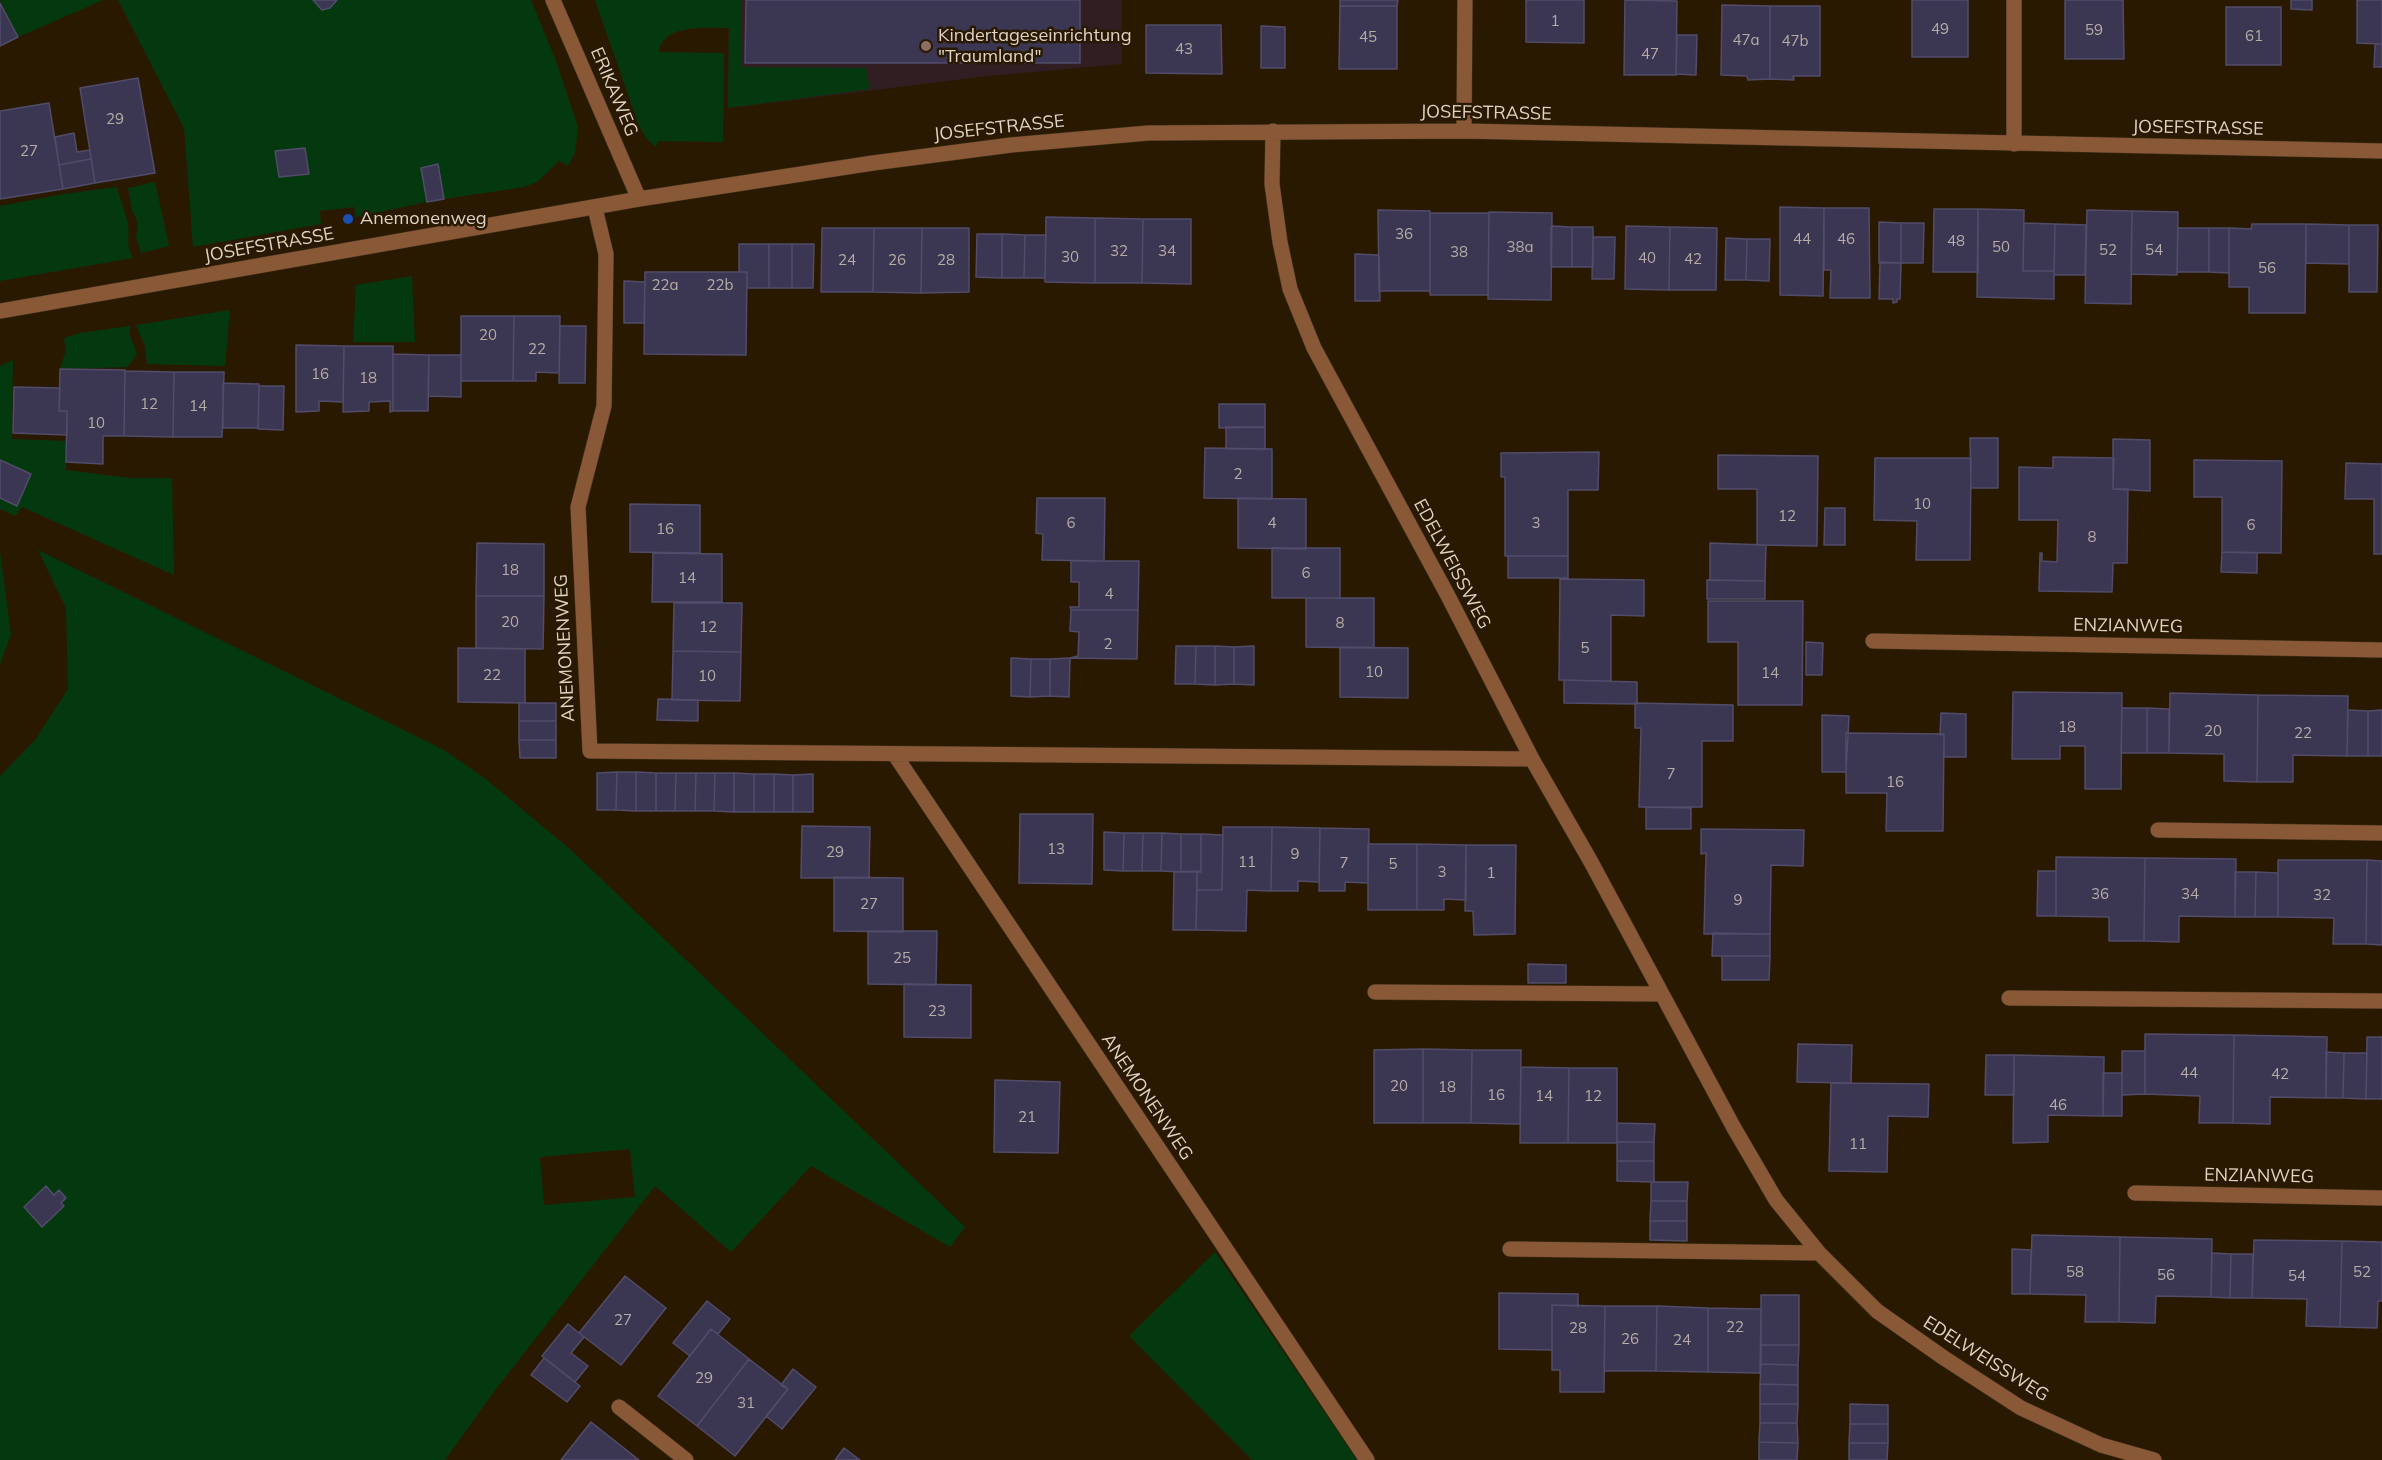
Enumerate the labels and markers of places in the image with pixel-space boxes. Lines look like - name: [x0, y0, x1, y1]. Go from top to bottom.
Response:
- place label: Kindertageseinrichtung "Traumland": [938, 25, 1132, 68]
- marker: Kindertageseinrichtung "Traumland": [919, 39, 933, 53]
- place label: Anemonenweg: [360, 208, 487, 230]
- marker: Anemonenweg: [341, 212, 355, 226]

